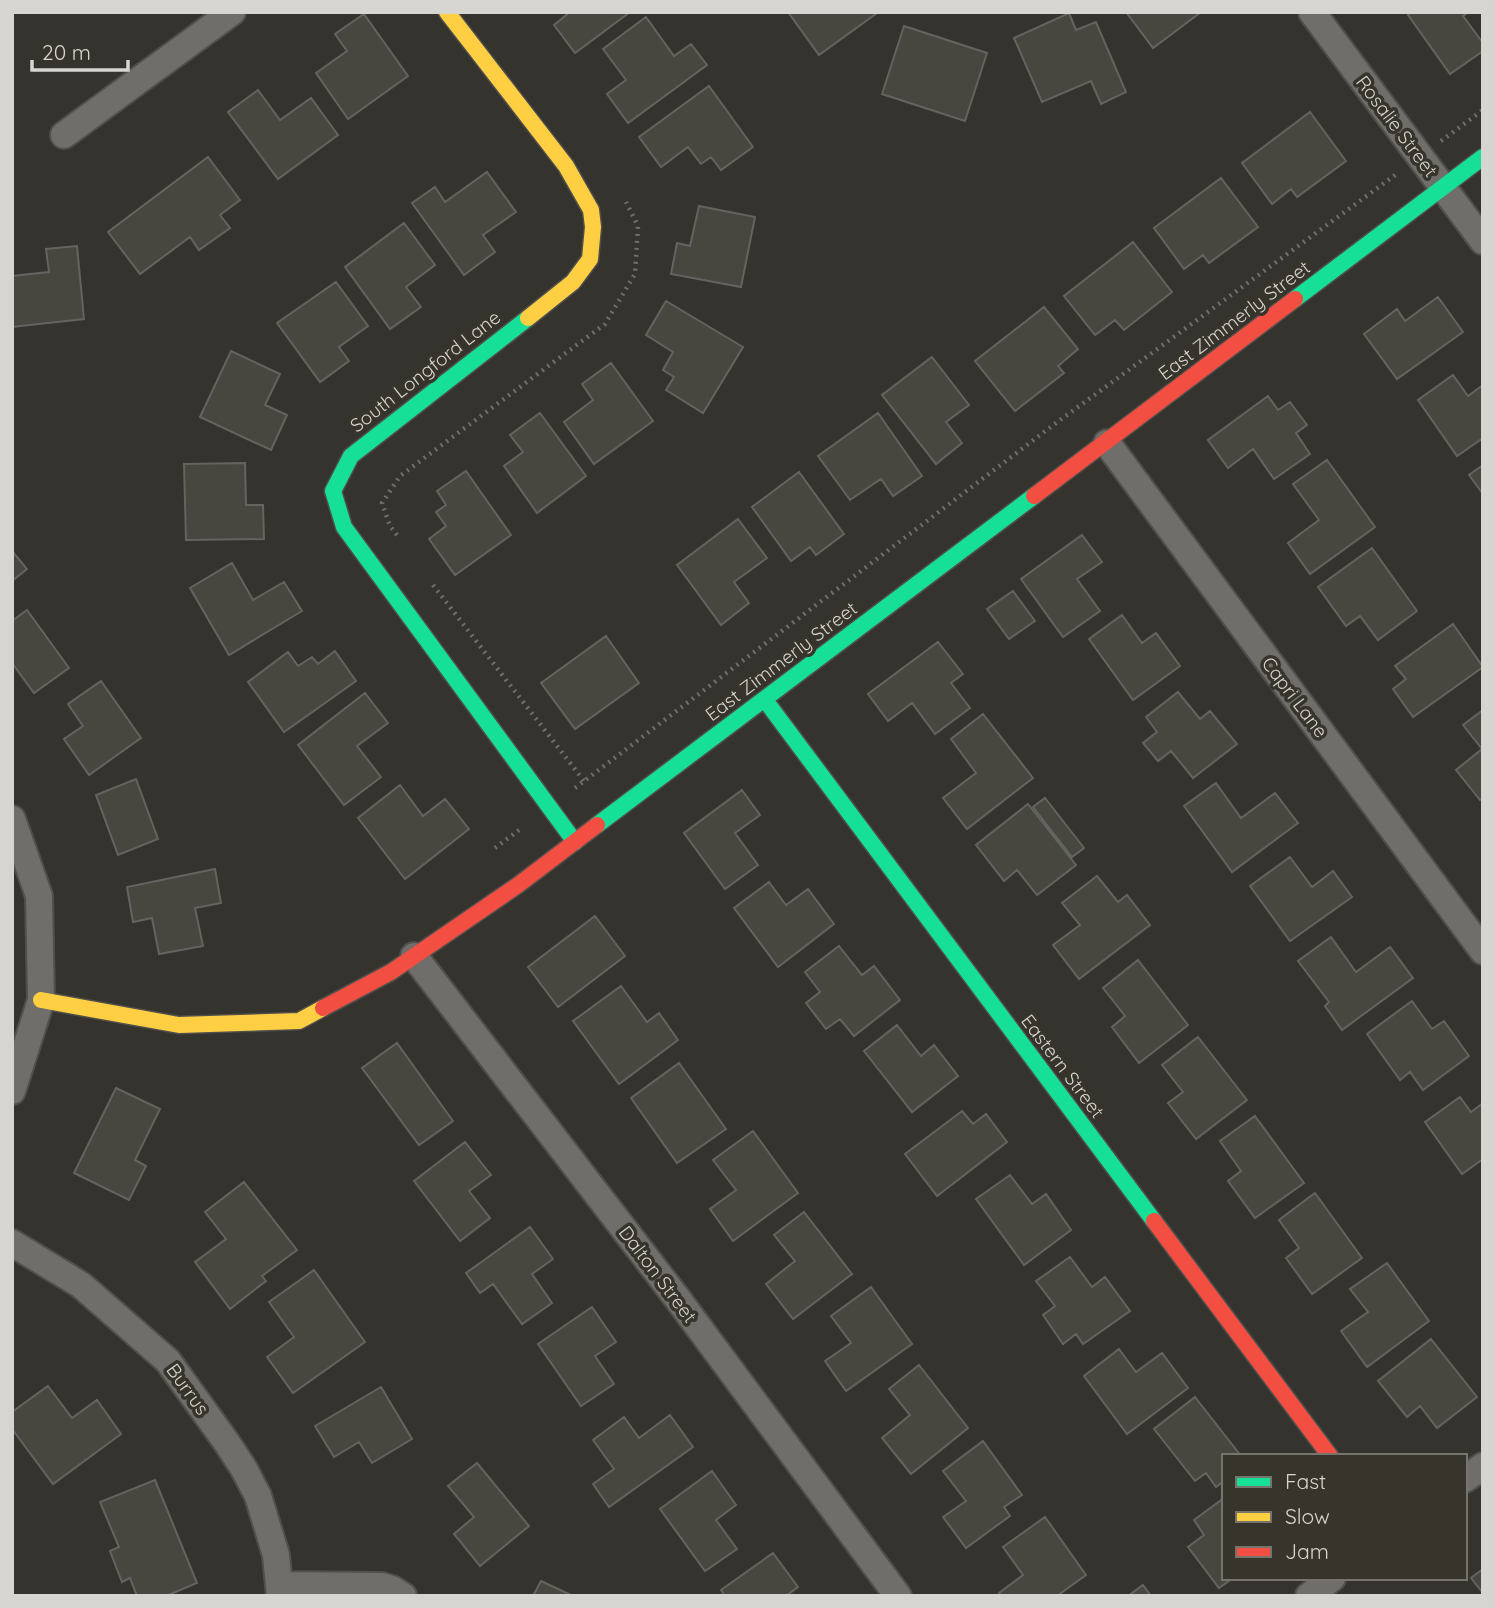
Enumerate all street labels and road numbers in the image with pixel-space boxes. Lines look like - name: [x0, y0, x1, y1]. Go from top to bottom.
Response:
- street label: Rosalie Street: [1351, 70, 1443, 182]
- street label: East Zimmerly Street: [1153, 255, 1315, 385]
- street label: South Longford Lane: [345, 305, 505, 437]
- street label: East Zimmerly Street: [700, 596, 862, 726]
- street label: Capri Lane: [1257, 652, 1333, 742]
- street label: Eastern Street: [1016, 1009, 1110, 1123]
- street label: Dalton Street: [614, 1221, 702, 1327]
- street label: Burrus: [161, 1359, 215, 1419]

